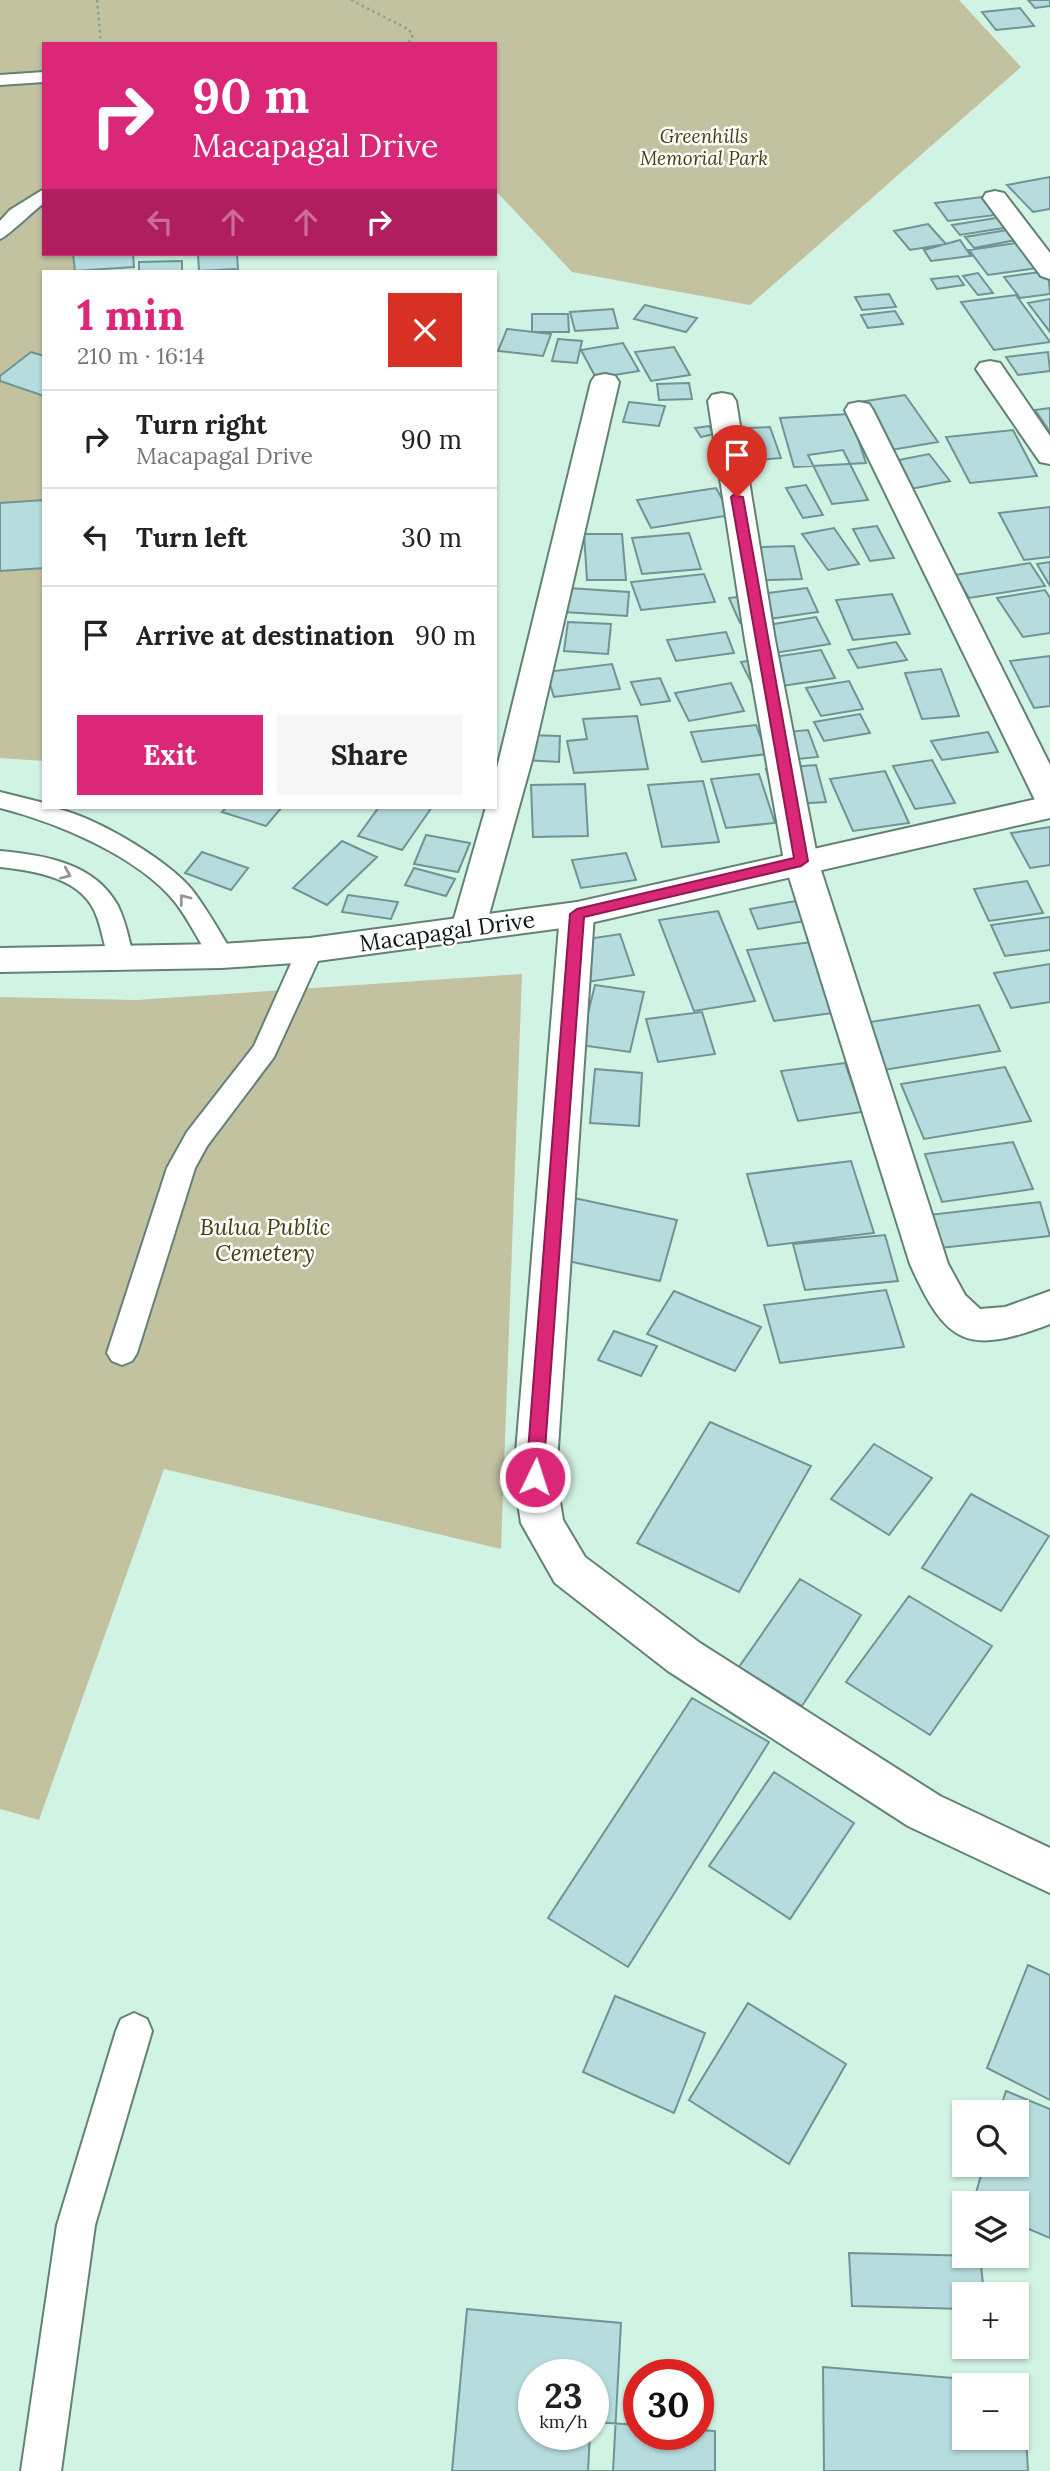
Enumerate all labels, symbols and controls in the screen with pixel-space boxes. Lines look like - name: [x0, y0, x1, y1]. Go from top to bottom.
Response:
- text: 90 m: [192, 64, 309, 126]
- icon: right: [77, 70, 168, 161]
- park label: Greenhills Memorial Park: [640, 124, 768, 170]
- text: Macapagal Drive: [192, 125, 438, 166]
- icon: left: [141, 203, 179, 241]
- icon: ahead: [214, 203, 252, 241]
- icon: ahead: [287, 203, 325, 241]
- icon: right: [360, 203, 398, 241]
- text: 1 min: [77, 288, 184, 342]
- button: close: [388, 293, 462, 367]
- text: 210 m · 16:14: [77, 341, 205, 370]
- text: Turn right: [136, 408, 267, 441]
- icon: right: [77, 420, 115, 458]
- text: 90 m: [401, 423, 462, 456]
- pin: [707, 425, 767, 497]
- icon: arrive: [718, 436, 756, 474]
- text: Macapagal Drive: [136, 441, 313, 470]
- icon: left: [77, 518, 115, 556]
- text: Turn left: [136, 521, 247, 554]
- text: 30 m: [401, 521, 462, 554]
- icon: arrive: [77, 616, 115, 654]
- text: Arrive at destination: [136, 619, 394, 652]
- text: 90 m: [415, 619, 476, 652]
- button: Exit: [77, 715, 263, 795]
- button: Share: [277, 715, 462, 795]
- one-way arrow: [59, 865, 71, 879]
- one-way arrow: [180, 894, 193, 906]
- street label: Macapagal Drive: [357, 904, 537, 958]
- park label: Bulua Public Cemetery: [200, 1212, 330, 1267]
- position arrow: [498, 1440, 572, 1514]
- map controls: [952, 2100, 1029, 2450]
- button: search: [952, 2100, 1029, 2177]
- button: layers: [952, 2191, 1029, 2268]
- button: +: [952, 2282, 1029, 2359]
- speed limit sign: 30: [623, 2359, 714, 2450]
- text: 23: [544, 2373, 583, 2418]
- button: −: [952, 2373, 1029, 2450]
- text: km/h: [539, 2410, 588, 2433]

